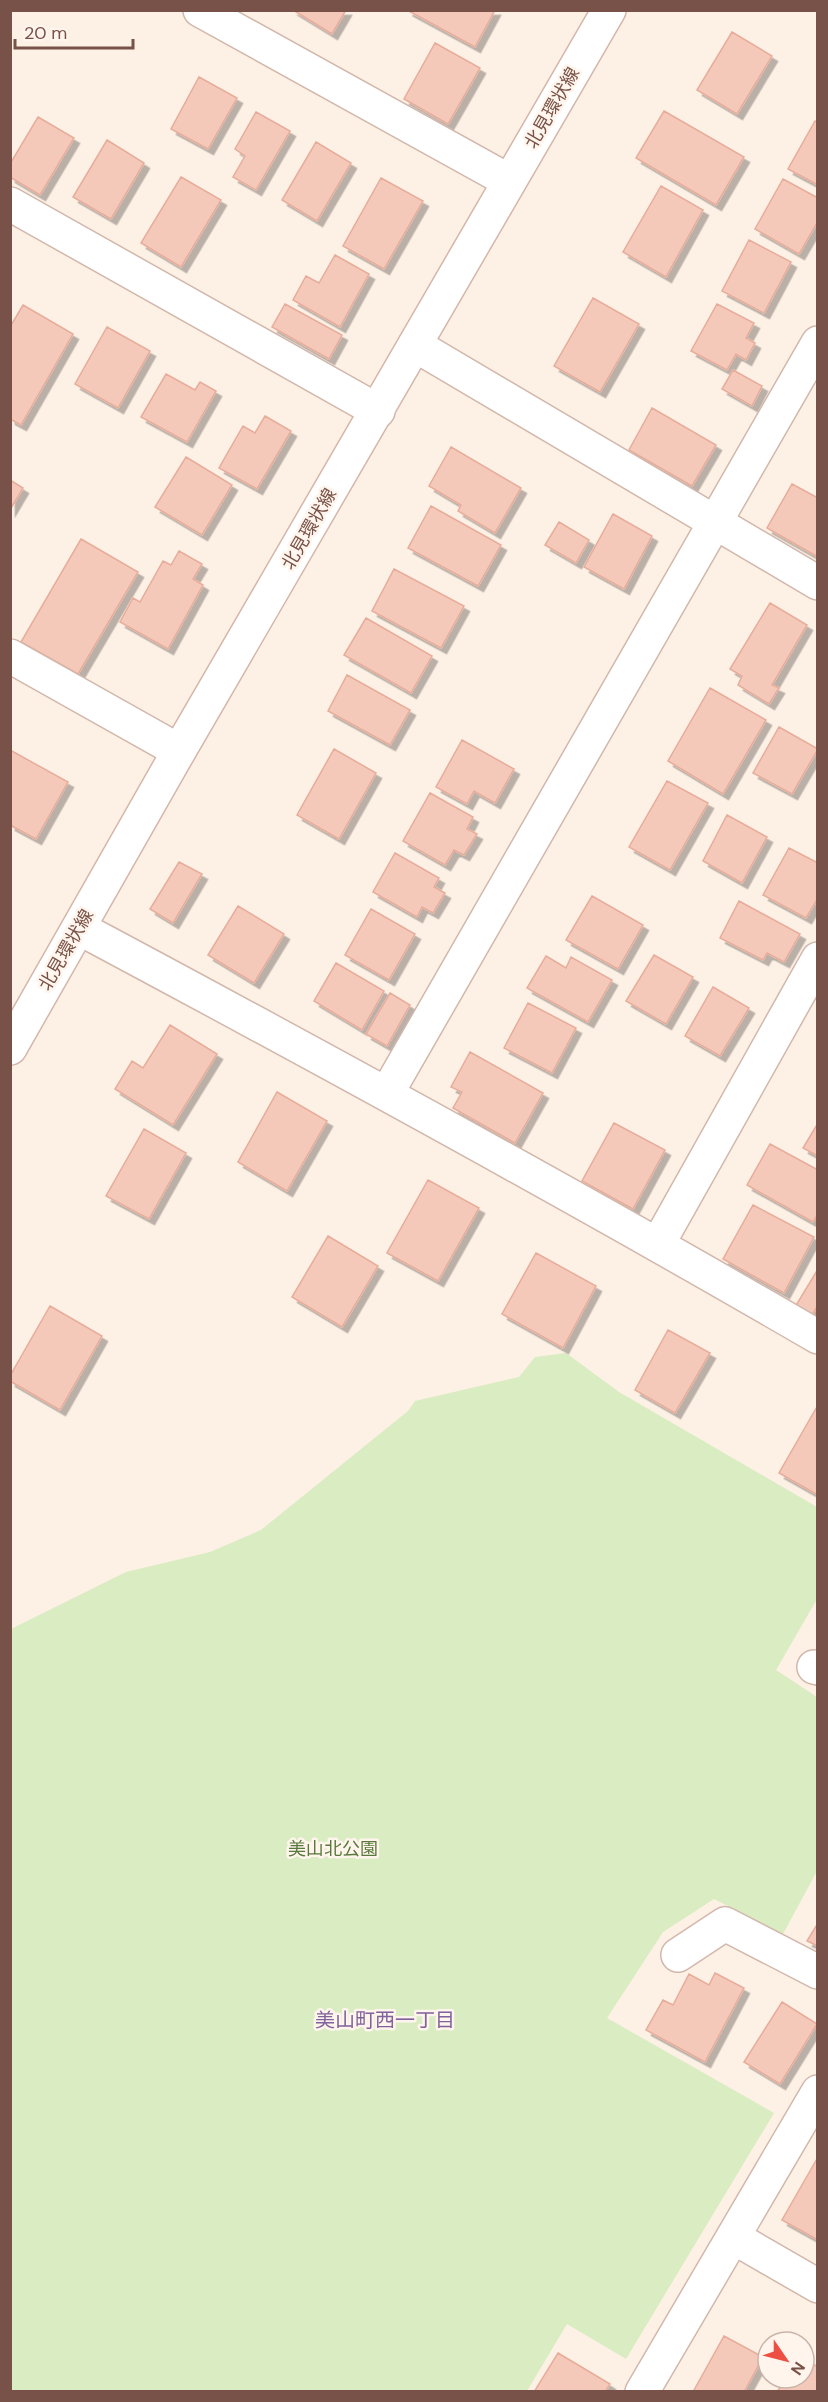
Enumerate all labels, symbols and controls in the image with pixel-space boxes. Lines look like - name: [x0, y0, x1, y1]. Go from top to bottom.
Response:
- scale bar: [15, 12, 134, 50]
- text: 20 m: [24, 21, 67, 45]
- street label: 北見環状線: [519, 63, 585, 153]
- street label: 北見環状線: [276, 484, 342, 574]
- street label: 北見環状線: [33, 905, 99, 995]
- park label: 美山北公園: [288, 1837, 378, 1861]
- district label: 美山町西一丁目: [315, 2007, 455, 2033]
- north arrow: [756, 2330, 816, 2390]
- text: N: [786, 2358, 810, 2379]

